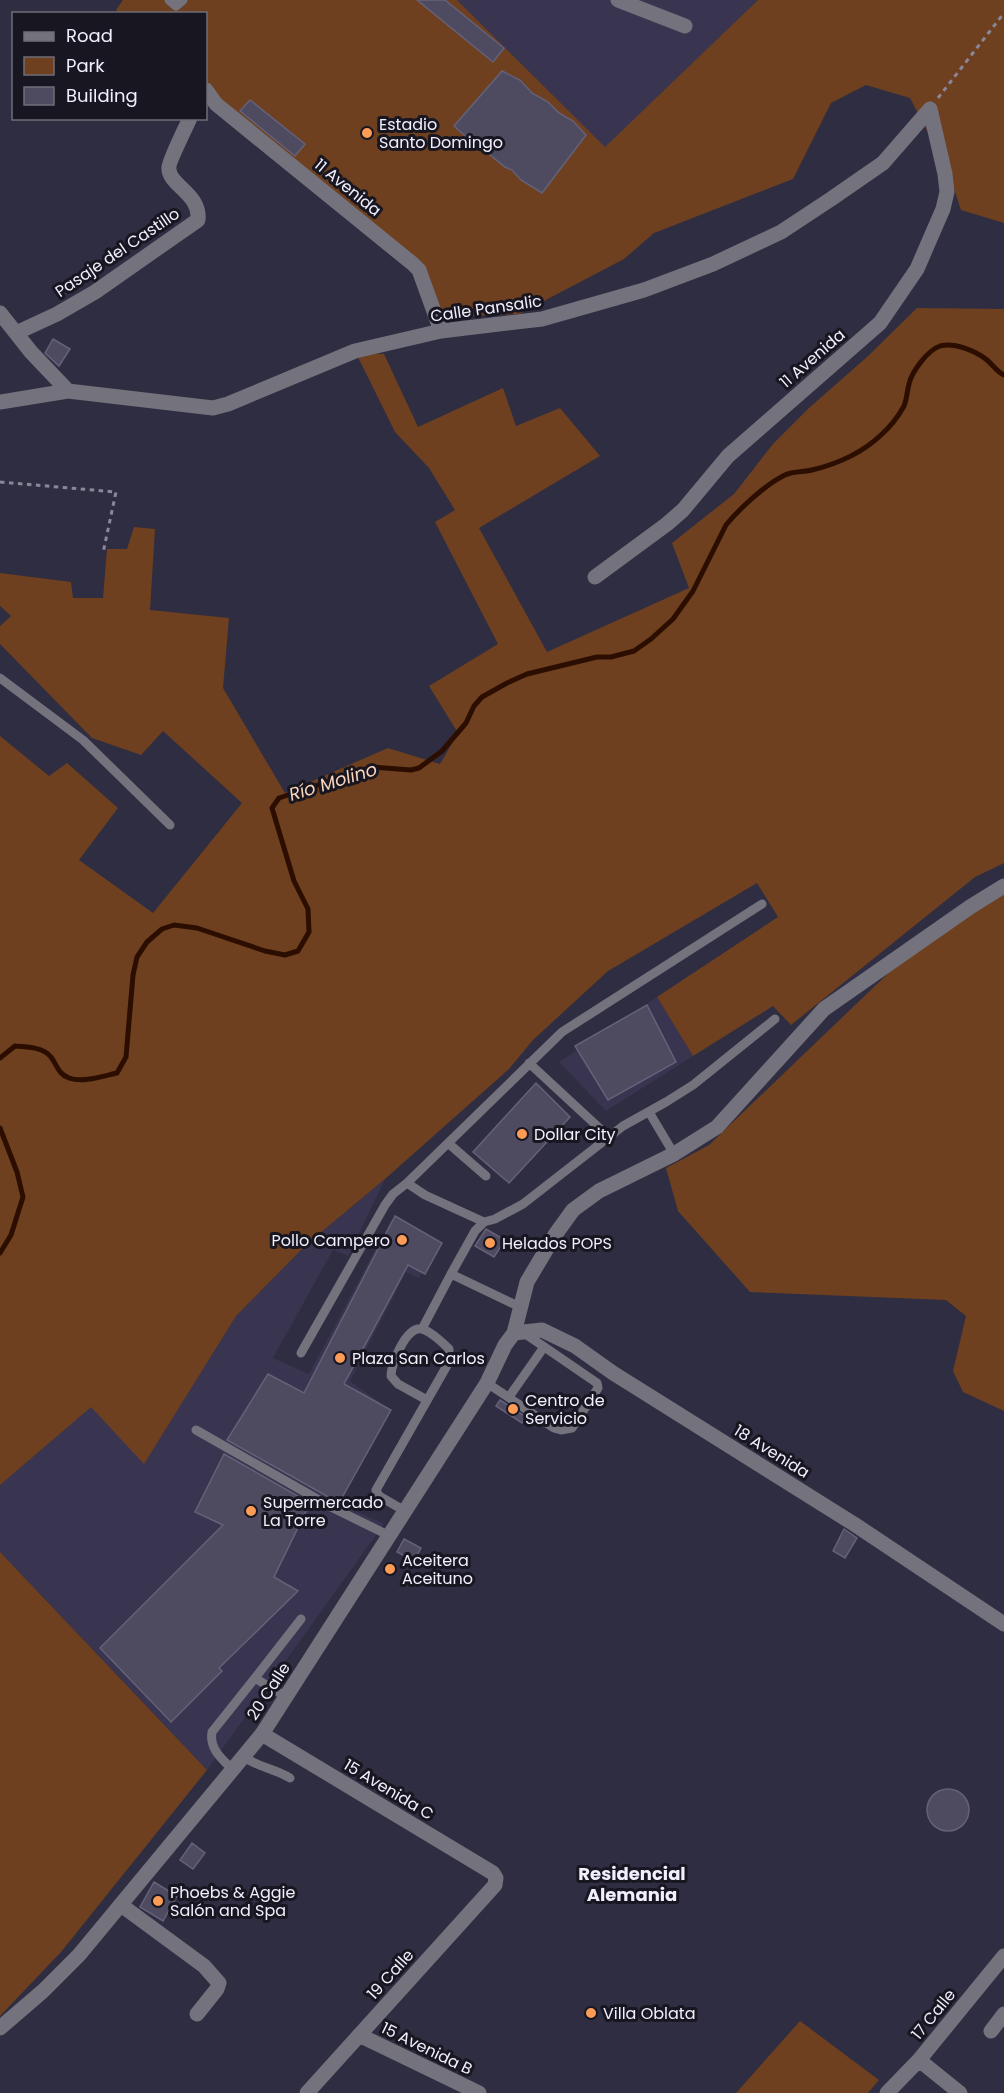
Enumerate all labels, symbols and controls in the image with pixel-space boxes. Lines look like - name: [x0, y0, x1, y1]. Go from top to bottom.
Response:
- legend: [12, 12, 207, 120]
- text: Road: [66, 23, 113, 48]
- text: Park: [66, 53, 105, 78]
- text: Building: [66, 83, 138, 108]
- place label: Estadio Santo Domingo: [379, 113, 503, 154]
- marker: Estadio Santo Domingo: [360, 126, 374, 140]
- street label: 11 Avenida: [309, 153, 386, 222]
- street label: Pasaje del Castillo: [50, 202, 184, 303]
- street label: Calle Pansalic: [429, 289, 544, 328]
- street label: 11 Avenida: [775, 323, 850, 393]
- water label: Río Molino: [286, 756, 380, 807]
- place label: Dollar City: [534, 1123, 616, 1146]
- marker: Dollar City: [515, 1127, 529, 1141]
- place label: Pollo Campero: [272, 1229, 390, 1252]
- place label: Helados POPS: [502, 1232, 612, 1255]
- marker: Pollo Campero: [395, 1233, 409, 1247]
- marker: Helados POPS: [483, 1236, 497, 1250]
- place label: Plaza San Carlos: [352, 1347, 485, 1370]
- marker: Plaza San Carlos: [333, 1351, 347, 1365]
- place label: Centro de Servicio: [525, 1389, 605, 1430]
- marker: Centro de Servicio: [506, 1402, 520, 1416]
- street label: 18 Avenida: [730, 1419, 814, 1484]
- place label: Supermercado La Torre: [263, 1491, 383, 1532]
- marker: Supermercado La Torre: [244, 1504, 258, 1518]
- place label: Aceitera Aceituno: [402, 1549, 473, 1590]
- marker: Aceitera Aceituno: [383, 1562, 397, 1576]
- street label: 20 Calle: [241, 1658, 296, 1725]
- street label: 15 Avenida C: [339, 1753, 438, 1825]
- district label: Residencial Alemania: [578, 1861, 686, 1907]
- place label: Phoebs & Aggie Salón and Spa: [170, 1881, 296, 1922]
- marker: Phoebs & Aggie Salón and Spa: [151, 1894, 165, 1908]
- street label: 19 Calle: [362, 1944, 419, 2004]
- street label: 17 Calle: [906, 1984, 961, 2045]
- place label: Villa Oblata: [603, 2002, 696, 2025]
- marker: Villa Oblata: [584, 2006, 598, 2020]
- street label: 15 Avenida B: [377, 2016, 476, 2081]

